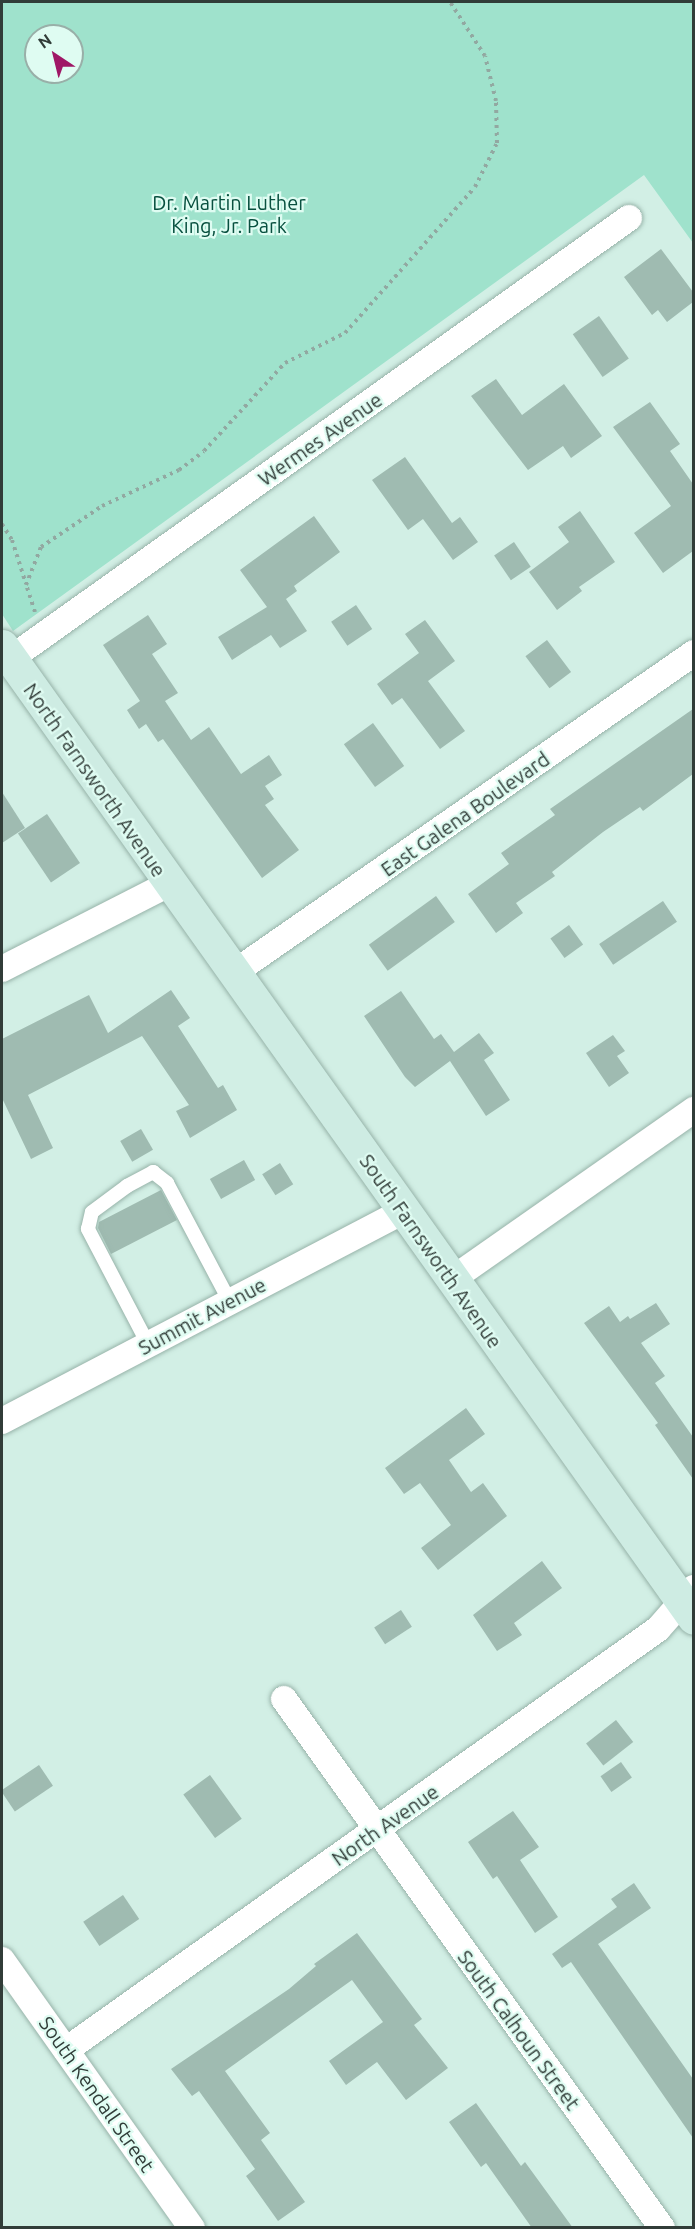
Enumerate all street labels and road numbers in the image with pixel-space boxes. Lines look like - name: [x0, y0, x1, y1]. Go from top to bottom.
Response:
- street label: Wermes Avenue: [253, 387, 387, 491]
- street label: North Farnsworth Avenue: [19, 678, 171, 882]
- street label: East Galena Boulevard: [376, 747, 554, 881]
- street label: South Farnsworth Avenue: [355, 1149, 507, 1353]
- street label: Summit Avenue: [134, 1272, 270, 1360]
- street label: North Avenue: [327, 1779, 443, 1871]
- street label: South Calhoun Street: [453, 1945, 585, 2115]
- street label: South Kendall Street: [34, 2011, 160, 2177]

